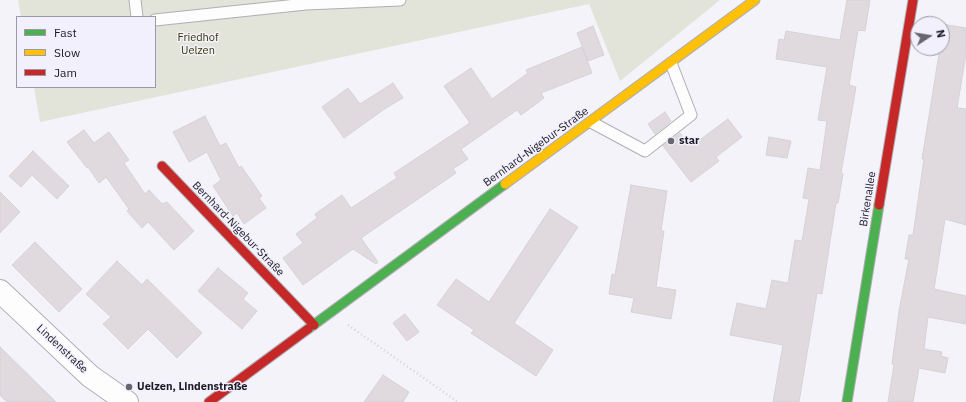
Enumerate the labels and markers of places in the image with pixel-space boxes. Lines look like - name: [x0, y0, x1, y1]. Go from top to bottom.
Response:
- place label: star: [679, 134, 699, 148]
- marker: star: [666, 136, 676, 146]
- place label: Uelzen, Lindenstraße: [137, 380, 248, 394]
- marker: Uelzen, Lindenstraße: [124, 382, 134, 392]

